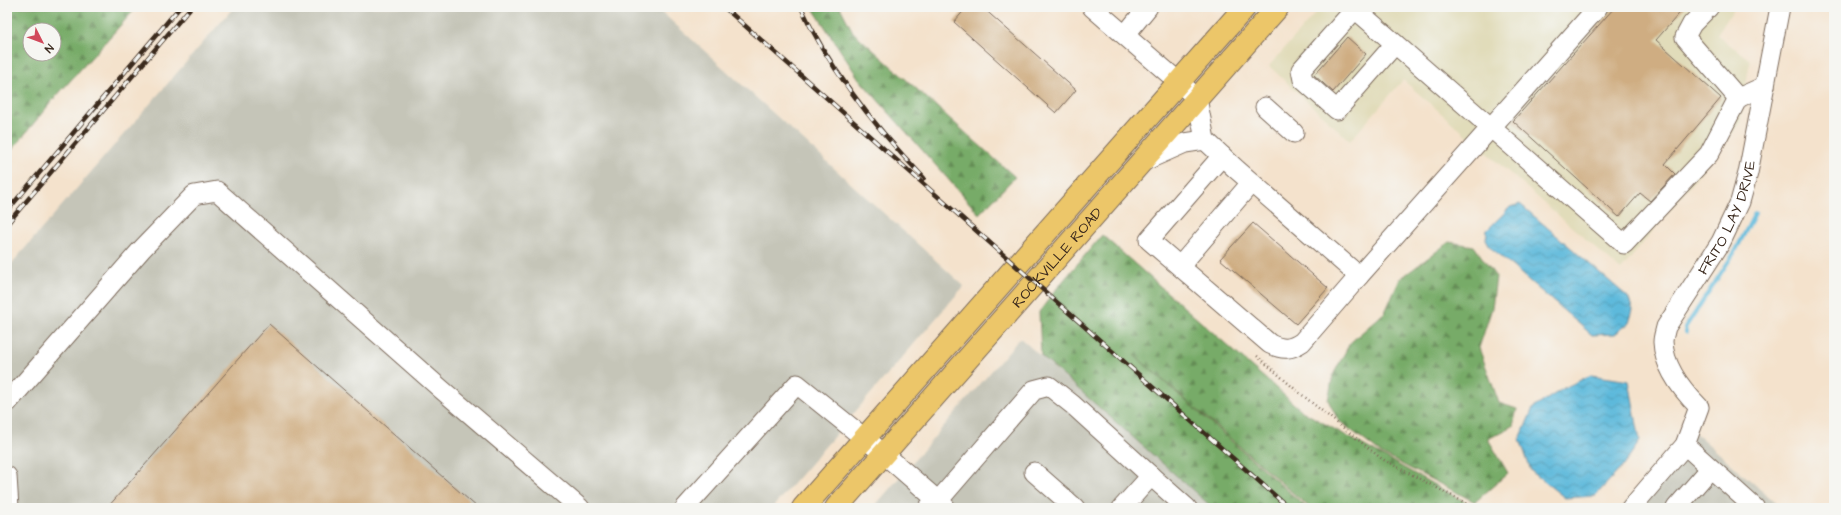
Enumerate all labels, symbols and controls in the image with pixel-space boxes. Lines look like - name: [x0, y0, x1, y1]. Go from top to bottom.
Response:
- north arrow: [22, 22, 62, 62]
- text: N: [41, 41, 57, 56]
- street label: FRITO LAY DRIVE: [1693, 159, 1761, 279]
- street label: ROCKVILLE ROAD: [1007, 203, 1108, 313]

